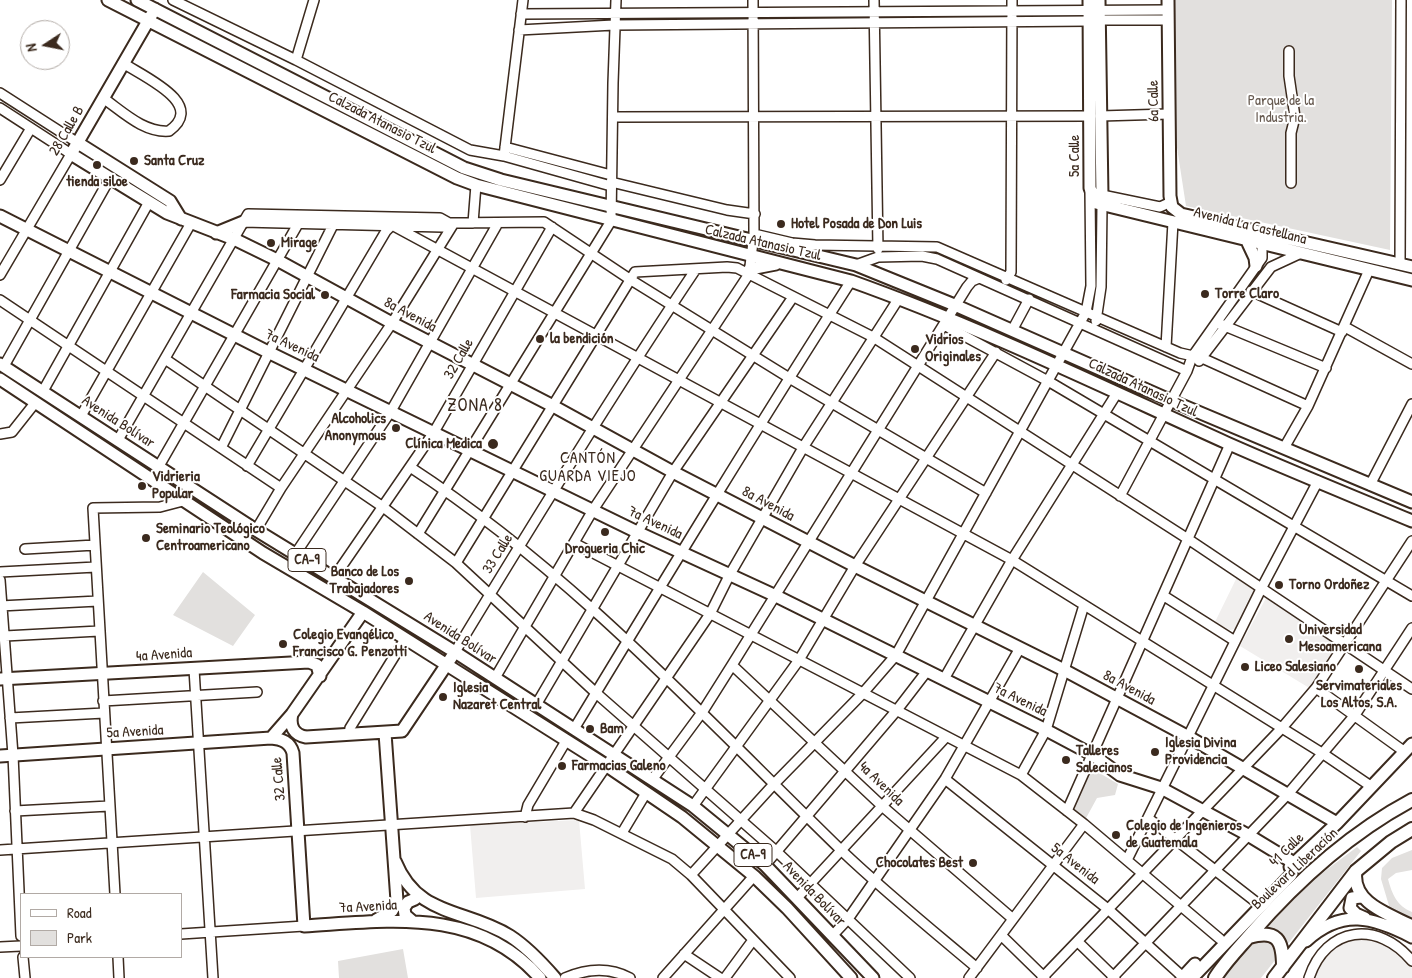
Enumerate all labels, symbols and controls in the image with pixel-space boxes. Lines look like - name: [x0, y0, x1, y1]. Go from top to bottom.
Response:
- north arrow: [20, 20, 70, 70]
- text: N: [21, 42, 41, 53]
- street label: 6a Calle: [1145, 80, 1163, 122]
- street label: Calzada Atanasio Tzul: [325, 88, 439, 158]
- park label: Parque de la Industria.: [1248, 92, 1314, 127]
- street label: 28 Calle B: [46, 103, 88, 159]
- street label: 5a Calle: [1066, 135, 1084, 177]
- place label: Santa Cruz: [144, 152, 204, 170]
- marker: Santa Cruz: [128, 155, 140, 167]
- marker: tienda siloe: [91, 159, 103, 171]
- place label: tienda siloe: [66, 173, 128, 191]
- street label: Avenida La Castellana: [1192, 203, 1308, 249]
- place label: Hotel Posada de Don Luis: [791, 215, 922, 233]
- marker: Hotel Posada de Don Luis: [775, 218, 787, 230]
- street label: Calzada Atanasio Tzul: [703, 221, 823, 265]
- place label: Mirage: [281, 234, 318, 252]
- marker: Mirage: [265, 237, 277, 249]
- place label: Torre Claro: [1215, 285, 1279, 303]
- place label: Farmacia Social: [231, 286, 315, 304]
- marker: Torre Claro: [1199, 288, 1211, 300]
- marker: Farmacia Social: [319, 289, 331, 301]
- street label: 8a Avenida: [381, 294, 439, 336]
- street label: 7a Avenida: [262, 326, 322, 366]
- place label: la bendición: [550, 330, 613, 348]
- place label: Vidrios Originales: [925, 331, 981, 366]
- marker: la bendición: [534, 333, 546, 345]
- street label: 32 Calle: [440, 336, 478, 382]
- marker: Vidrios Originales: [909, 343, 921, 355]
- street label: Calzada Atanasio Tzul: [1085, 355, 1201, 421]
- street label: Avenida Bolívar: [78, 392, 158, 452]
- district label: ZONA 8: [447, 395, 503, 417]
- place label: Alcoholics Anonymous: [325, 410, 386, 445]
- marker: Alcoholics Anonymous: [390, 422, 402, 434]
- place label: Clínica Medica: [405, 435, 482, 453]
- marker: Clínica Medica: [486, 437, 500, 451]
- district label: CANTÓN GUARDA VIEJO: [538, 449, 638, 487]
- place label: Vidrieria Popular: [152, 468, 200, 503]
- marker: Vidrieria Popular: [136, 480, 148, 492]
- street label: 8a Avenida: [739, 483, 797, 525]
- street label: 7a Avenida: [625, 503, 685, 543]
- place label: Seminario Teológico Centroamericano: [156, 520, 265, 555]
- marker: Drogueria Chic: [599, 526, 611, 538]
- street label: 33 Calle: [479, 531, 517, 577]
- marker: Seminario Teológico Centroamericano: [140, 532, 152, 544]
- place label: Drogueria Chic: [565, 540, 645, 558]
- road number: CA-9: [288, 548, 326, 572]
- place label: Banco de Los Trabajadores: [329, 563, 399, 598]
- marker: Banco de Los Trabajadores: [403, 575, 415, 587]
- place label: Torno Ordoñez: [1289, 576, 1369, 594]
- marker: Torno Ordoñez: [1273, 579, 1285, 591]
- street label: Avenida Bolívar: [420, 608, 500, 668]
- place label: Universidad Mesoamericana: [1299, 621, 1381, 656]
- place label: Colegio Evangélico Francisco G. Penzotti: [293, 626, 407, 661]
- marker: Universidad Mesoamericana: [1283, 633, 1295, 645]
- marker: Colegio Evangélico Francisco G. Penzotti: [277, 638, 289, 650]
- street label: 4a Avenida: [135, 644, 193, 666]
- place label: Liceo Salesiano: [1255, 658, 1336, 676]
- marker: Liceo Salesiano: [1239, 661, 1251, 673]
- marker: Servimateriales Los Altos, S.A.: [1353, 663, 1365, 675]
- street label: 8a Avenida: [1100, 667, 1158, 709]
- place label: Servimateriales Los Altos, S.A.: [1316, 677, 1402, 712]
- place label: Iglesia Nazaret Central: [453, 679, 541, 714]
- street label: 7a Avenida: [990, 679, 1050, 721]
- marker: Iglesia Nazaret Central: [437, 691, 449, 703]
- place label: Bam: [600, 720, 624, 738]
- street label: 5a Avenida: [106, 722, 164, 742]
- marker: Bam: [584, 723, 596, 735]
- place label: Iglesia Divina Providencia: [1165, 734, 1236, 769]
- place label: Talleres Salecianos: [1076, 742, 1132, 777]
- marker: Iglesia Divina Providencia: [1149, 746, 1161, 758]
- marker: Talleres Salecianos: [1060, 754, 1072, 766]
- street label: 32 Calle: [268, 756, 290, 802]
- place label: Farmacias Galeno: [572, 757, 666, 775]
- street label: 4a Avenida: [855, 758, 907, 810]
- marker: Farmacias Galeno: [556, 760, 568, 772]
- place label: Colegio de Ingenieros de Guatemala: [1126, 817, 1242, 852]
- street label: Boulevard Liberación: [1248, 824, 1342, 914]
- marker: Colegio de Ingenieros de Guatemala: [1110, 829, 1122, 841]
- street label: 41 Calle: [1266, 829, 1308, 871]
- street label: 5a Avenida: [1047, 839, 1103, 889]
- road number: CA-9: [734, 844, 772, 866]
- place label: Chocolates Best: [876, 854, 963, 872]
- marker: Chocolates Best: [967, 857, 979, 869]
- street label: Avenida Bolívar: [779, 858, 849, 930]
- legend: [20, 893, 182, 958]
- street label: 7a Avenida: [339, 896, 397, 918]
- text: Road: [67, 902, 92, 923]
- text: Park: [67, 927, 92, 948]

